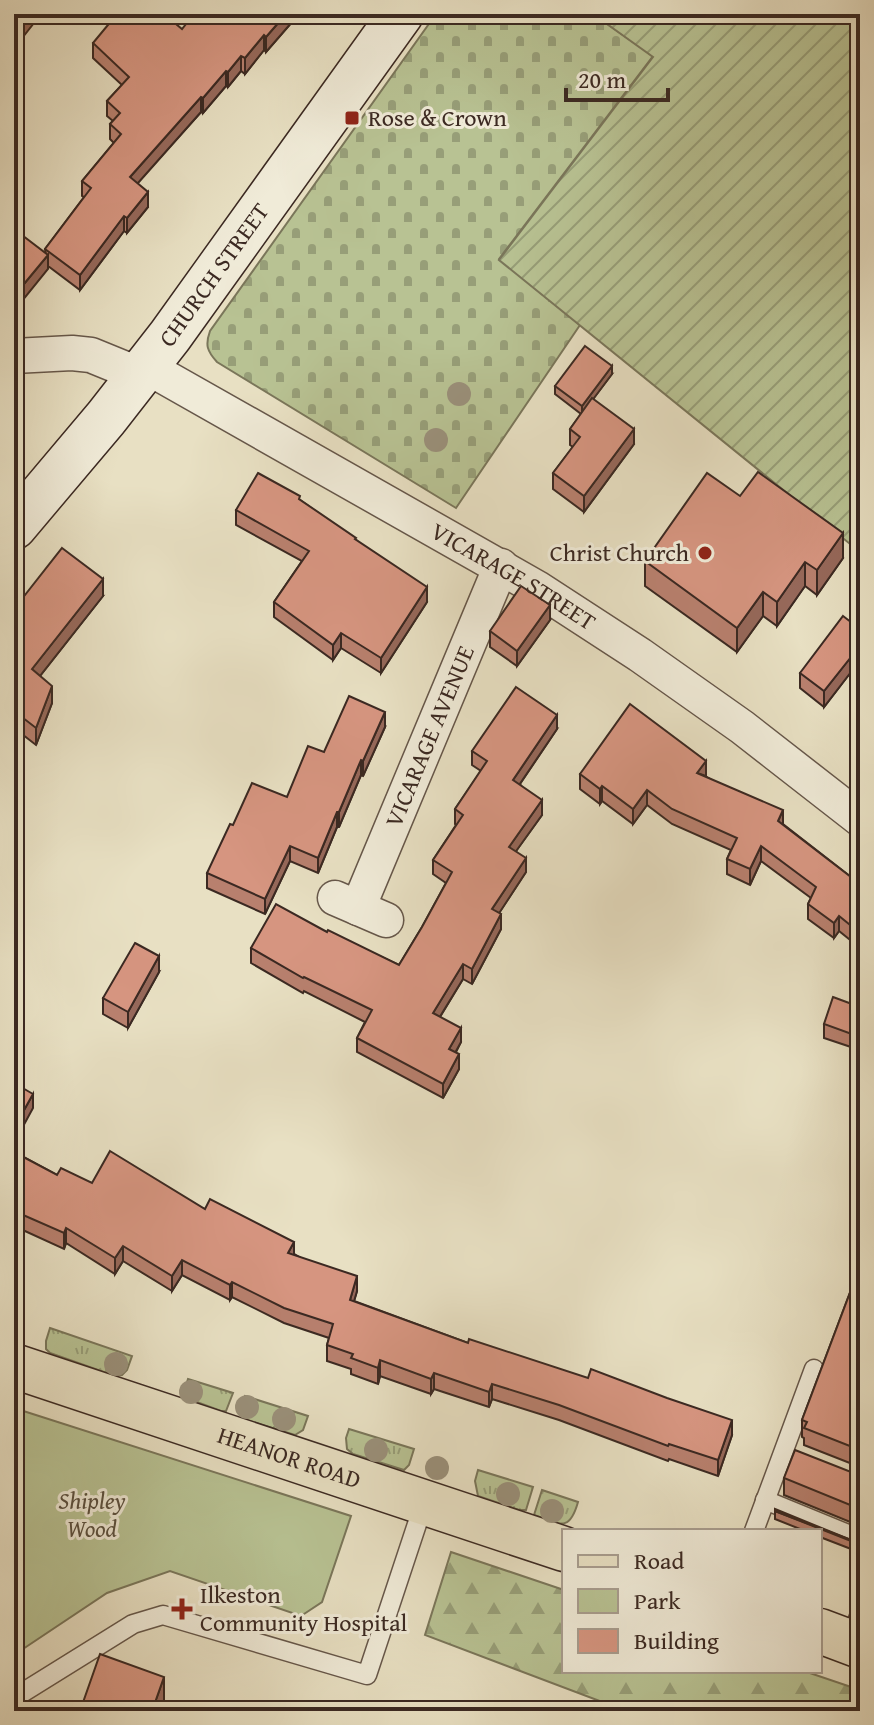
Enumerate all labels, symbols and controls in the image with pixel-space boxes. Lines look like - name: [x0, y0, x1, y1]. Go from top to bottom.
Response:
- scale bar: [566, 52, 668, 102]
- text: 20 m: [578, 62, 626, 97]
- place label: Rose & Crown: [368, 100, 507, 135]
- marker: Rose & Crown: [343, 109, 361, 127]
- street label: CHURCH STREET: [150, 195, 277, 354]
- street label: VICARAGE STREET: [425, 513, 603, 639]
- place label: Christ Church: [550, 535, 690, 570]
- marker: Christ Church: [696, 544, 714, 562]
- street label: VICARAGE AVENUE: [376, 640, 483, 832]
- street label: HEANOR ROAD: [213, 1417, 365, 1497]
- park label: Shipley Wood: [58, 1483, 126, 1546]
- legend: [562, 1529, 822, 1673]
- text: Road: [634, 1543, 684, 1578]
- place label: Ilkeston Community Hospital: [200, 1577, 408, 1640]
- text: Park: [634, 1583, 681, 1618]
- marker: Ilkeston Community Hospital: [171, 1598, 193, 1620]
- text: Building: [634, 1623, 719, 1658]

